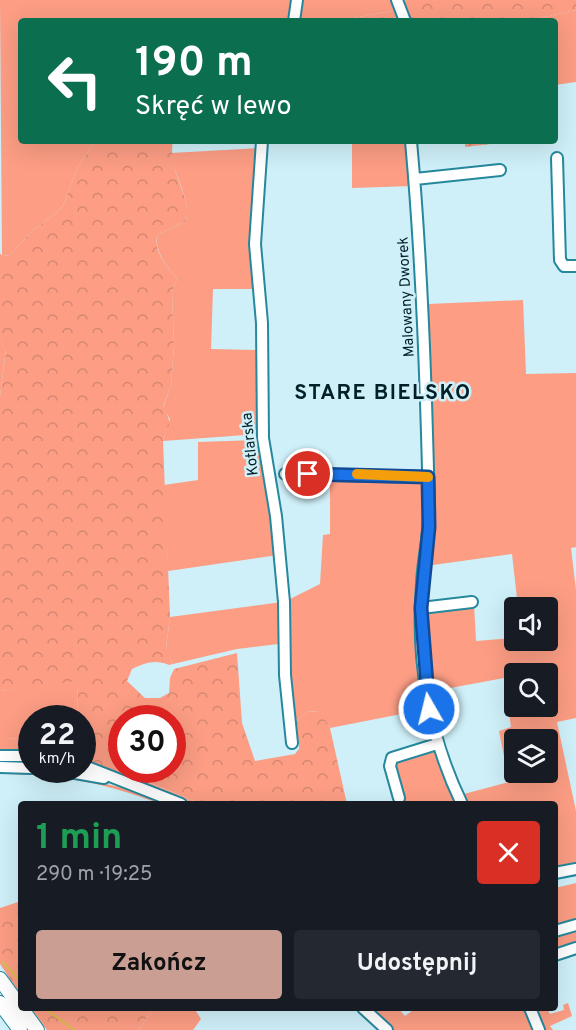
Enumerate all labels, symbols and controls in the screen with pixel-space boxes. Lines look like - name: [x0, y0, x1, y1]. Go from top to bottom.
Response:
- text: 190 m: [135, 38, 253, 91]
- icon: left: [36, 42, 114, 120]
- text: Skręć w lewo: [135, 90, 291, 124]
- street label: Malowany Dworek: [394, 236, 420, 358]
- district label: STARE BIELSKO: [294, 380, 472, 407]
- street label: Kotlarska: [238, 412, 264, 476]
- pin: [282, 448, 333, 499]
- icon: arrive: [291, 457, 324, 490]
- map controls: [504, 597, 558, 783]
- button: sound: [504, 597, 558, 651]
- button: search: [504, 663, 558, 717]
- position arrow: [397, 677, 461, 741]
- speed limit sign: 30: [108, 705, 186, 783]
- text: 22: [39, 718, 75, 755]
- button: layers: [504, 729, 558, 783]
- text: km/h: [39, 750, 75, 769]
- text: 1 min: [36, 816, 122, 862]
- button: close: [477, 821, 540, 884]
- text: 290 m · 19:25: [36, 862, 152, 888]
- button: Zakończ: [36, 930, 282, 999]
- button: Udostępnij: [294, 930, 540, 999]

